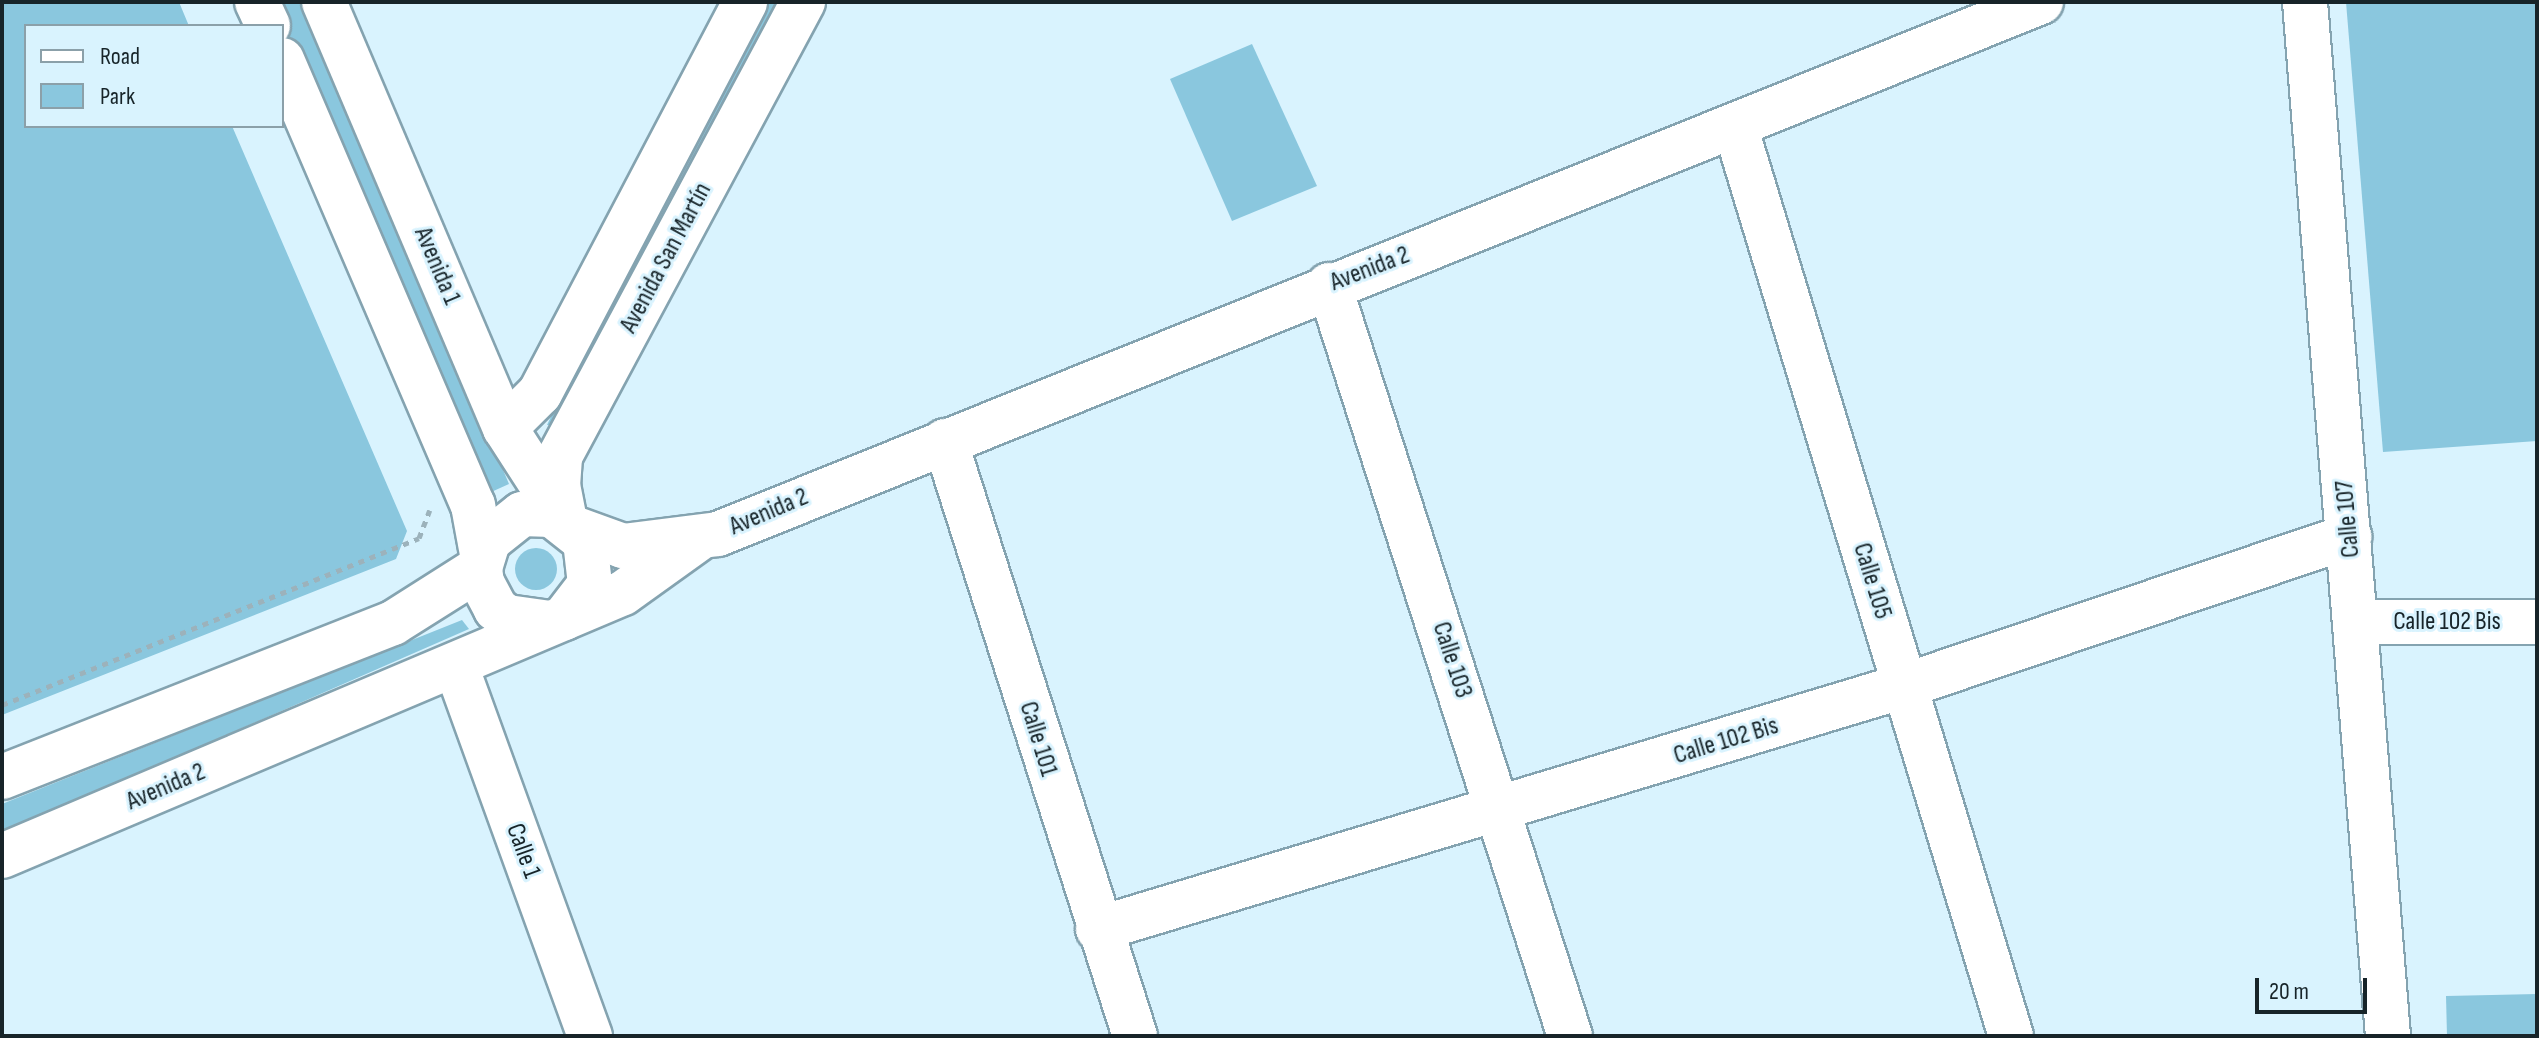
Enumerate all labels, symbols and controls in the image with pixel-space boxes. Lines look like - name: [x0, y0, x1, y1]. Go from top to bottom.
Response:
- legend: [24, 24, 284, 128]
- text: Road: [100, 42, 140, 71]
- text: Park: [100, 82, 135, 111]
- street label: Avenida San Martín: [613, 178, 719, 338]
- street label: Avenida 1: [407, 223, 467, 309]
- street label: Avenida 2: [1326, 240, 1414, 298]
- street label: Calle 107: [2329, 479, 2367, 559]
- street label: Avenida 2: [725, 481, 813, 543]
- street label: Calle 105: [1846, 539, 1898, 623]
- street label: Calle 102 Bis: [2393, 606, 2501, 638]
- street label: Calle 103: [1425, 618, 1479, 702]
- street label: Calle 101: [1012, 698, 1064, 780]
- street label: Calle 102 Bis: [1670, 710, 1782, 772]
- street label: Avenida 2: [122, 756, 210, 818]
- street label: Calle 1: [499, 820, 547, 882]
- scale bar: [2259, 962, 2371, 1012]
- text: 20 m: [2269, 977, 2309, 1006]

